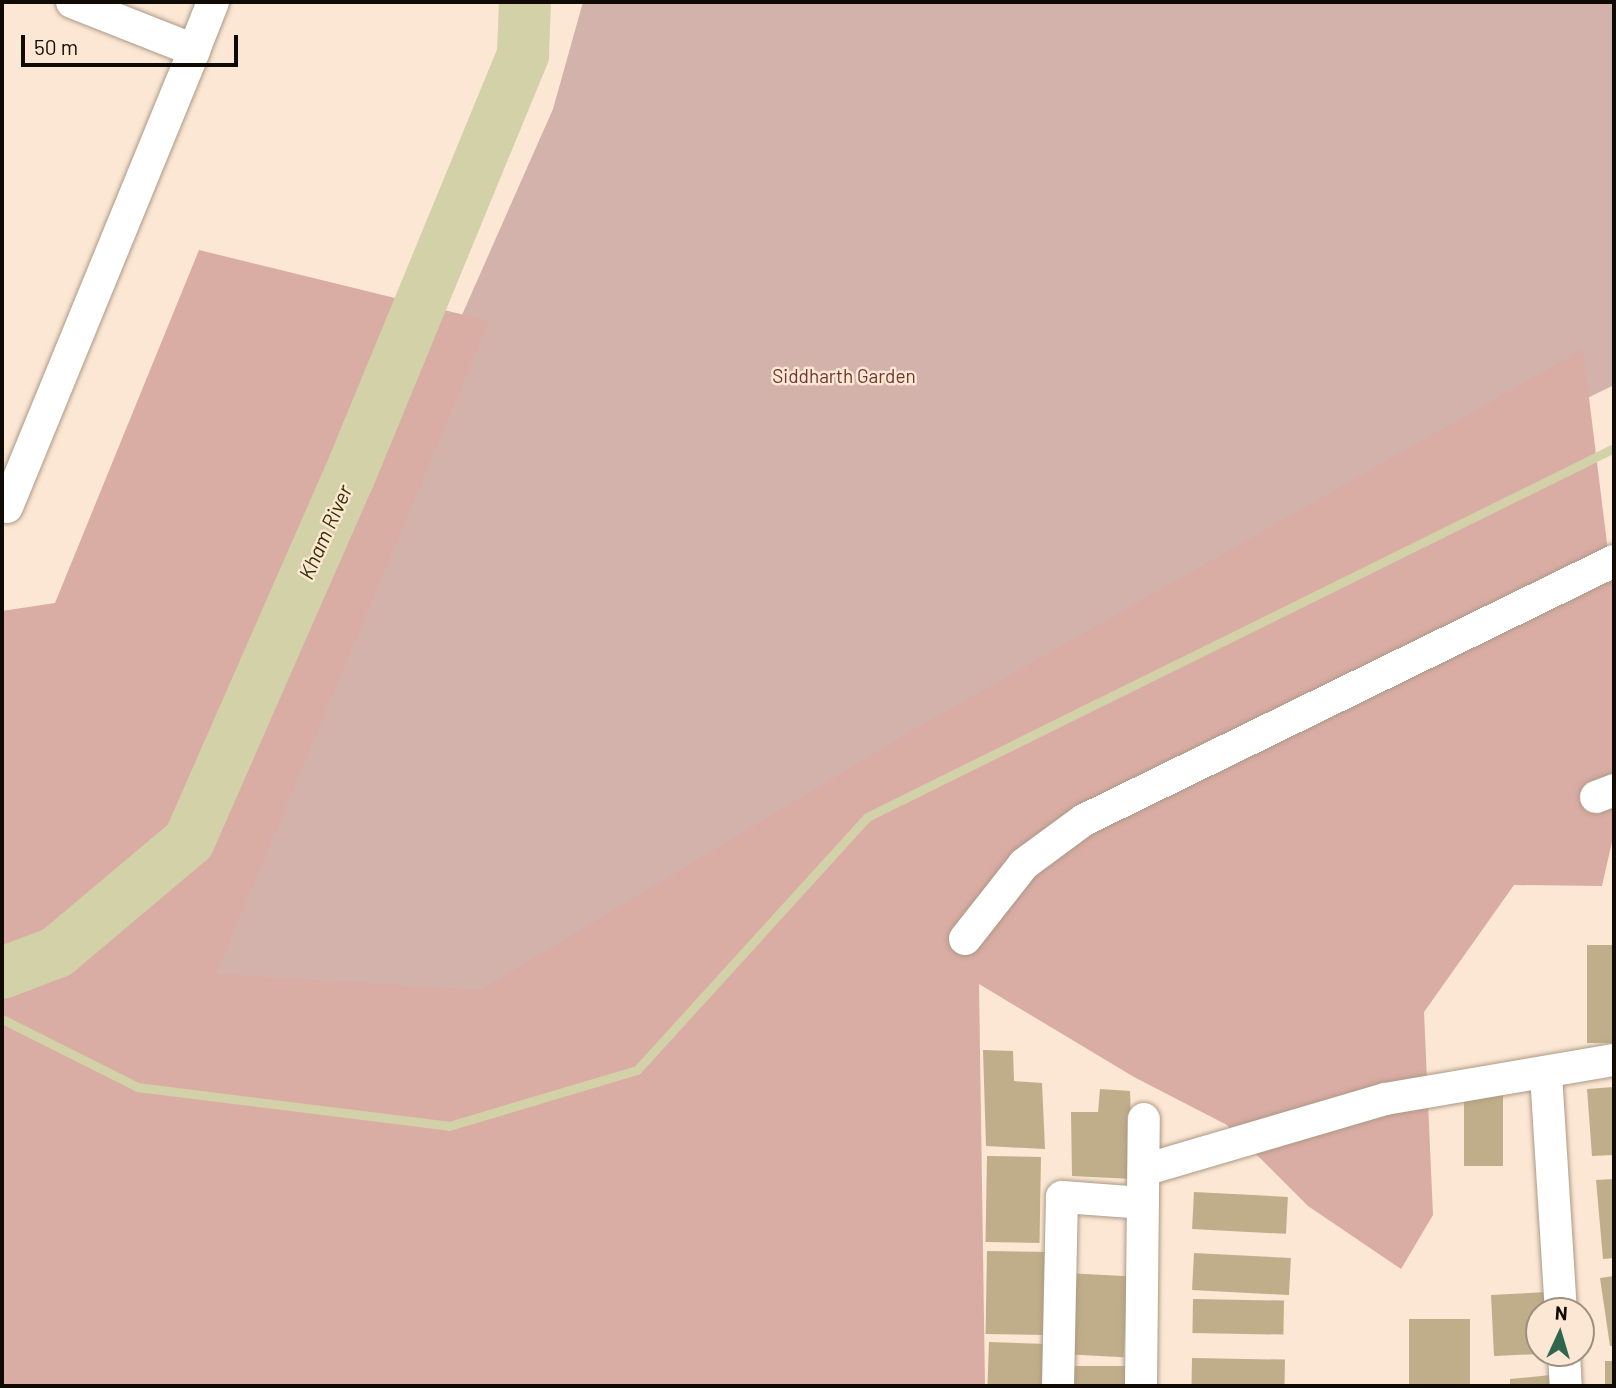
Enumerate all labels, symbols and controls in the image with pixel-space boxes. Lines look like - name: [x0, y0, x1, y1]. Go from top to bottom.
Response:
- scale bar: [24, 21, 242, 65]
- text: 50 m: [34, 34, 78, 59]
- park label: Siddharth Garden: [772, 365, 916, 387]
- water label: Kham River: [293, 481, 357, 583]
- north arrow: [1525, 1297, 1595, 1367]
- text: N: [1554, 1301, 1568, 1324]

